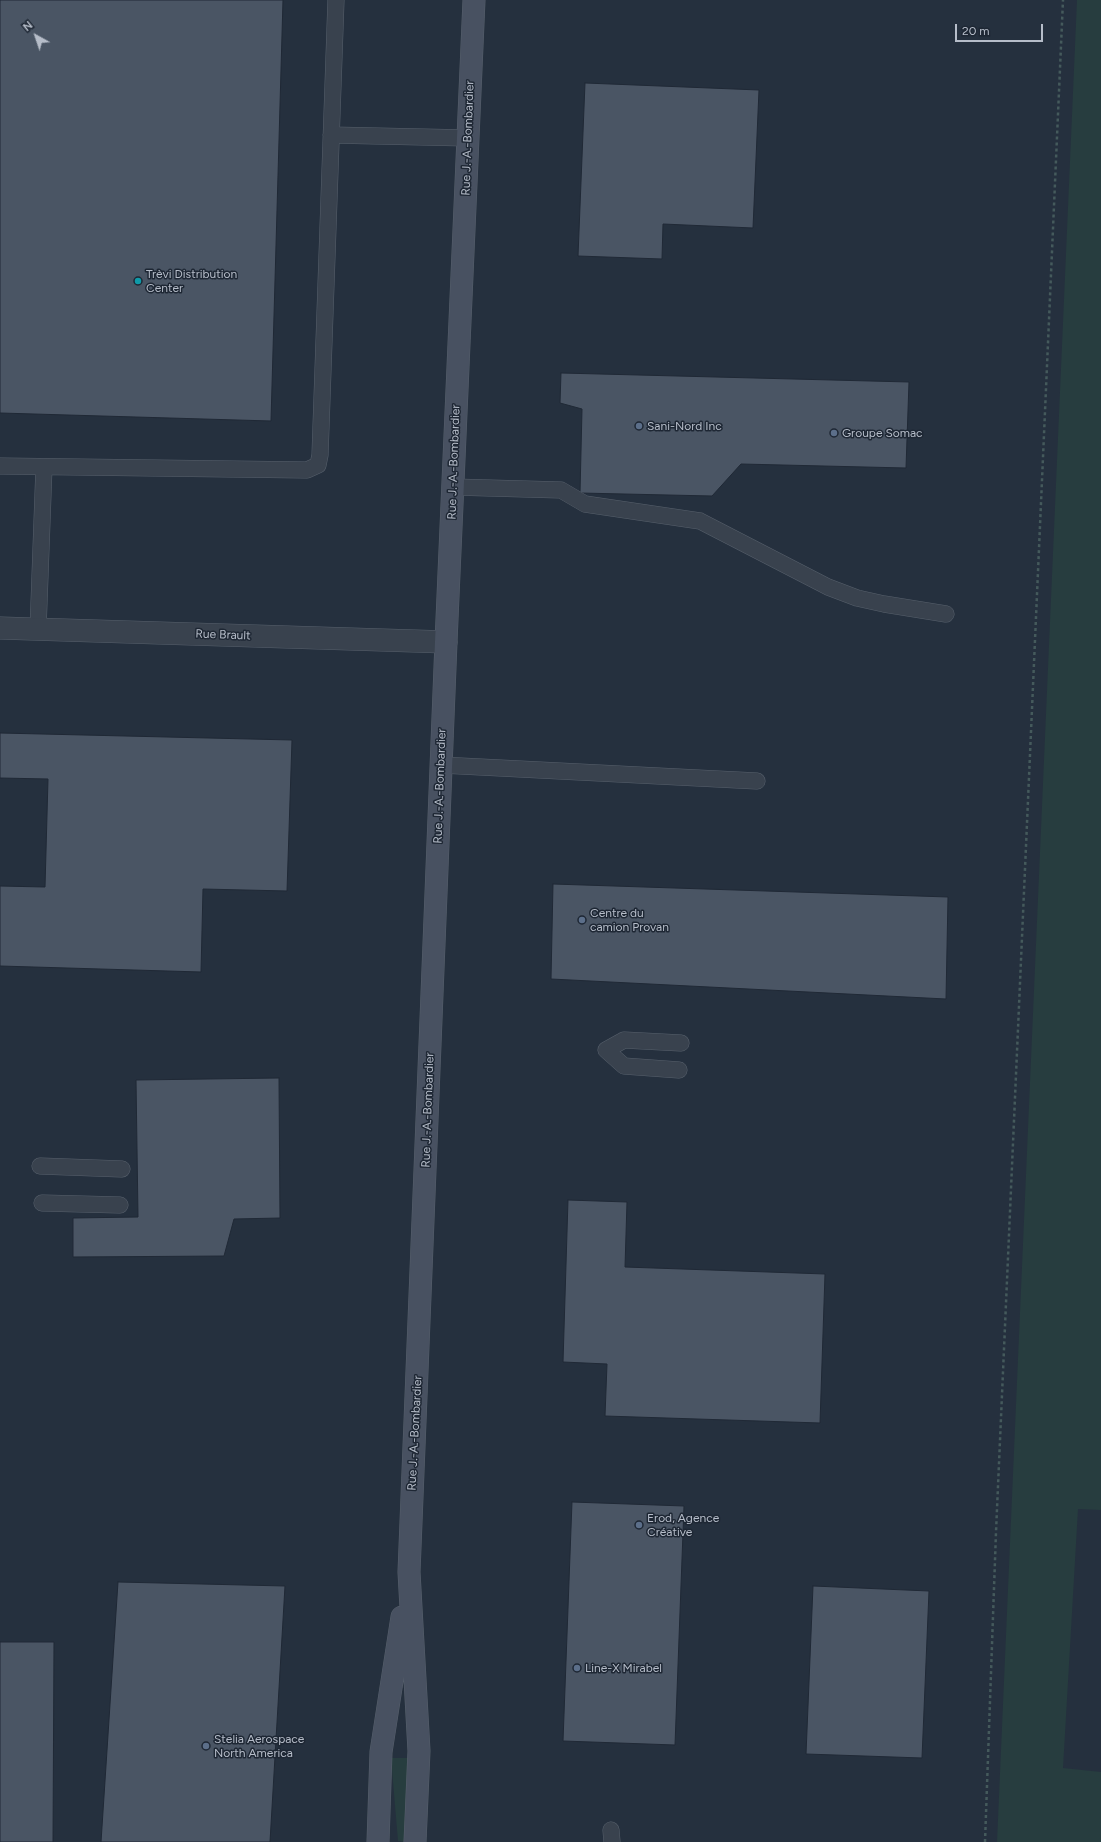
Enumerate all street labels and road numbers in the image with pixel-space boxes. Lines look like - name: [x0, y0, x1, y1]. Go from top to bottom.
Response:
- street label: Rue J.-A.-Bombardier: [459, 80, 477, 196]
- street label: Rue J.-A.-Bombardier: [445, 404, 463, 520]
- street label: Rue Brault: [195, 627, 251, 643]
- street label: Rue J.-A.-Bombardier: [431, 728, 449, 844]
- street label: Rue J.-A.-Bombardier: [419, 1052, 437, 1168]
- street label: Rue J.-A.-Bombardier: [405, 1375, 425, 1491]

